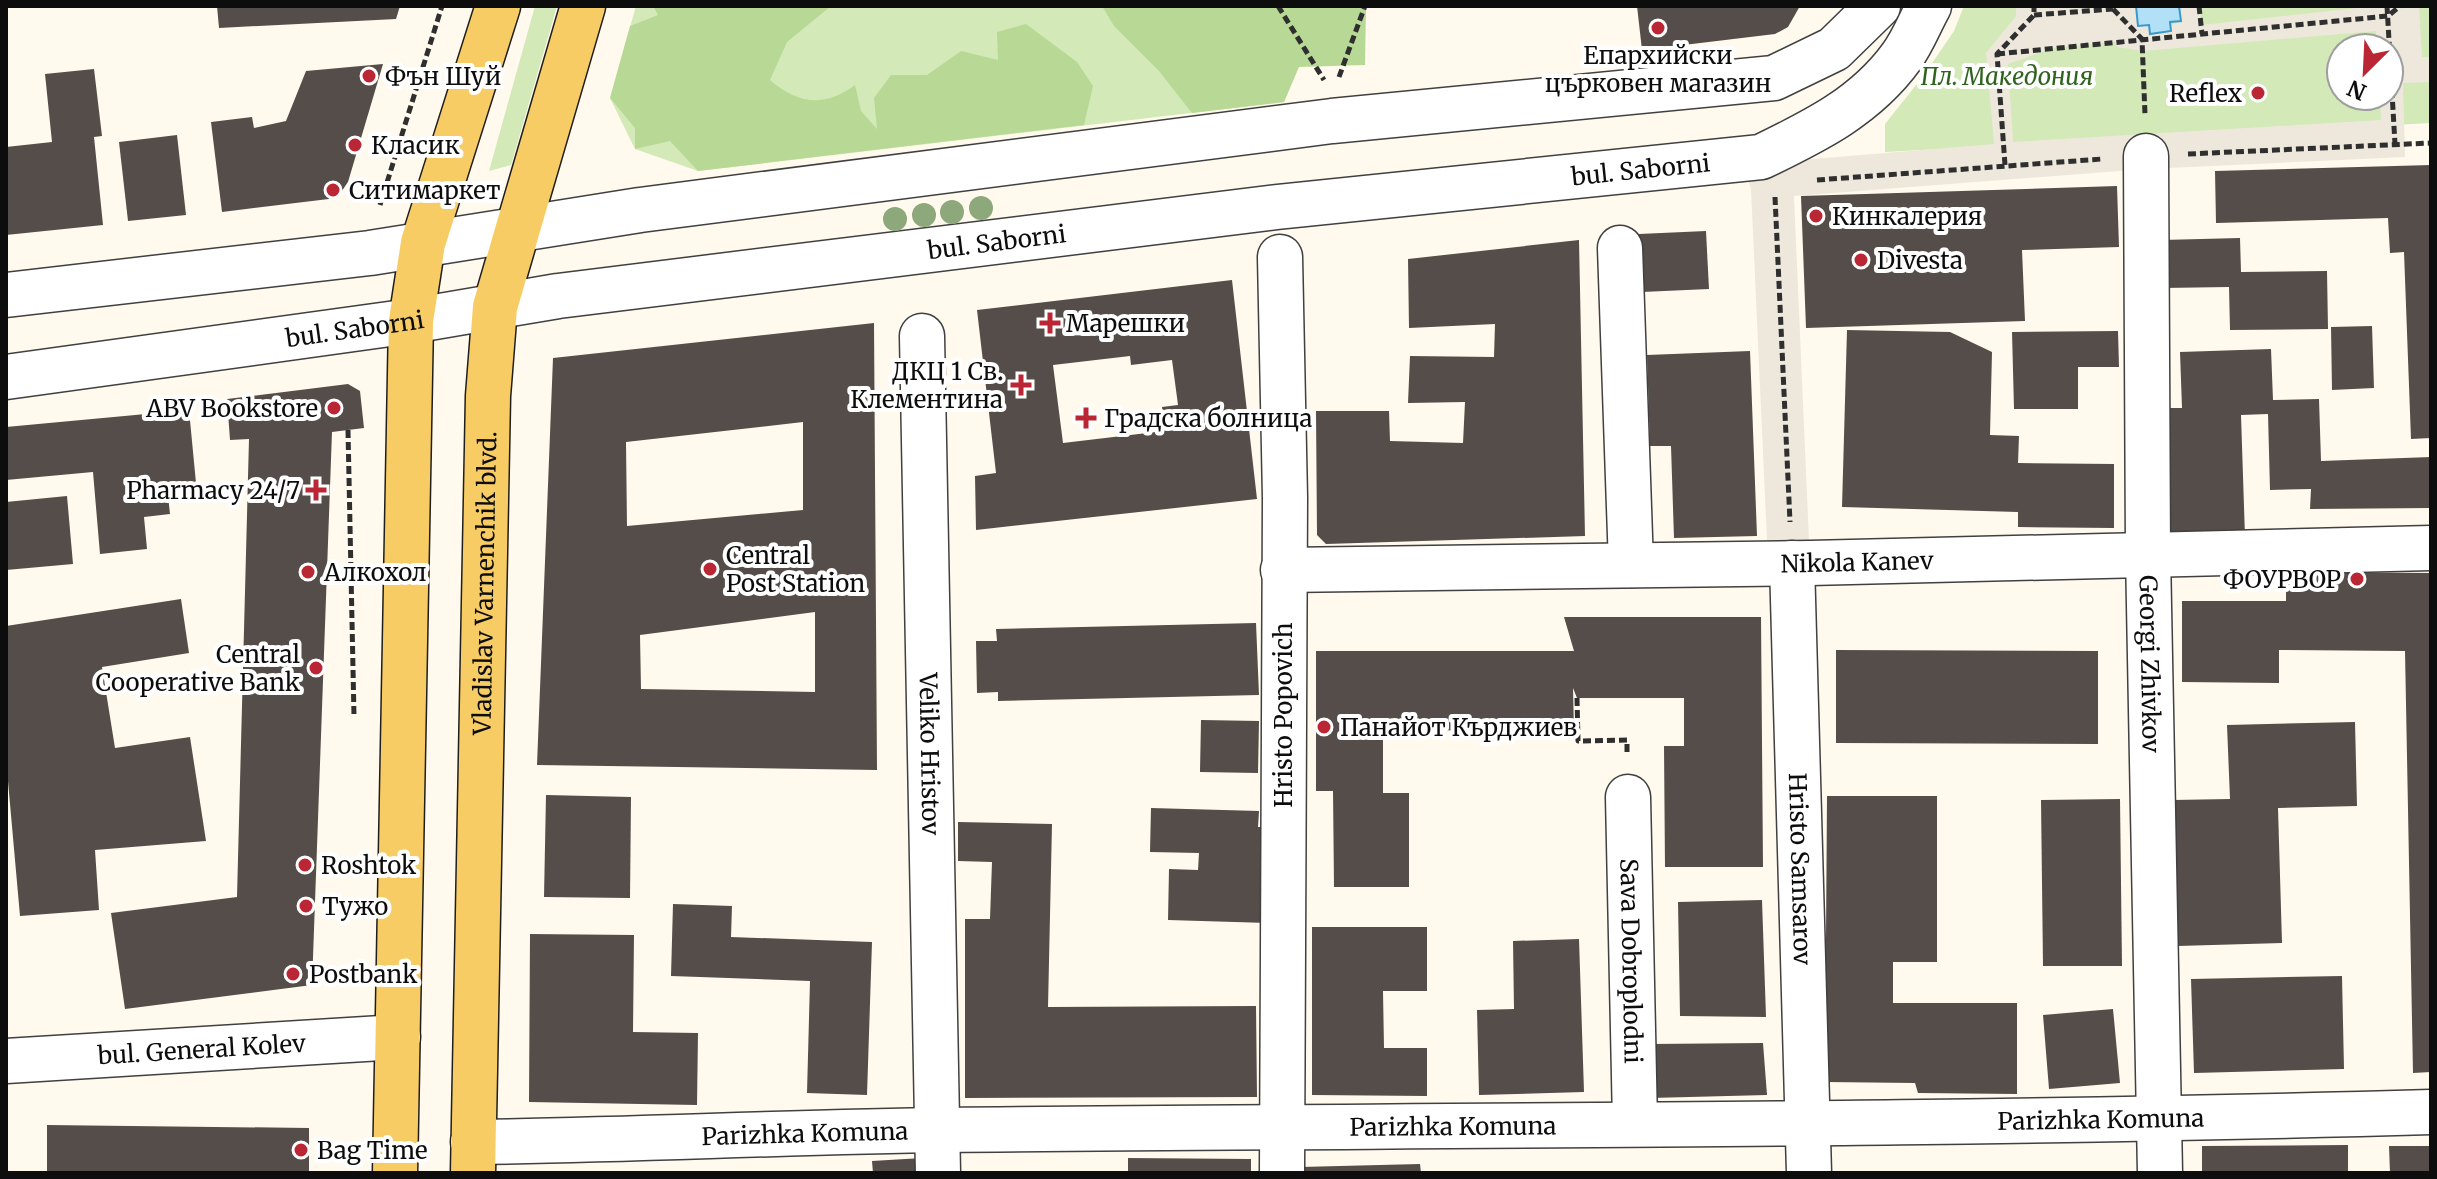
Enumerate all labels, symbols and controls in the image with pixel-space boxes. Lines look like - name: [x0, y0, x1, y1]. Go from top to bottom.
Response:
- marker: Епархийски църковен магазин: [1649, 19, 1667, 37]
- north arrow: [2325, 32, 2405, 112]
- place label: Епархийски църковен магазин: [1545, 40, 1771, 99]
- place label: Фън Шуй: [385, 61, 501, 92]
- park label: Пл. Македония: [1921, 61, 2093, 92]
- marker: Фън Шуй: [360, 67, 378, 85]
- text: N: [2343, 74, 2371, 107]
- place label: Reflex: [2169, 78, 2243, 109]
- marker: Reflex: [2249, 84, 2267, 102]
- place label: Класик: [371, 130, 460, 161]
- marker: Класик: [346, 136, 364, 154]
- street label: bul. Saborni: [1569, 147, 1712, 192]
- place label: Ситимаркет: [349, 175, 501, 206]
- marker: Ситимаркет: [324, 181, 342, 199]
- place label: Кинкалерия: [1832, 201, 1982, 232]
- marker: Кинкалерия: [1807, 207, 1825, 225]
- street label: bul. Saborni: [925, 218, 1068, 266]
- place label: Divesta: [1877, 245, 1963, 276]
- marker: Divesta: [1852, 251, 1870, 269]
- street label: bul. Saborni: [283, 304, 426, 354]
- place label: Марешки: [1066, 308, 1185, 339]
- marker: Марешки: [1041, 314, 1059, 332]
- place label: ДКЦ 1 Св. Клементина: [850, 356, 1003, 415]
- marker: ДКЦ 1 Св. Клементина: [1010, 374, 1032, 396]
- place label: ABV Bookstore: [145, 393, 318, 424]
- marker: ABV Bookstore: [325, 399, 343, 417]
- place label: Градска болница: [1104, 403, 1312, 434]
- marker: Градска болница: [1075, 407, 1097, 429]
- street label: Vladislav Varnenchik blvd.: [466, 431, 503, 736]
- place label: Pharmacy 24/7: [126, 475, 300, 506]
- marker: Pharmacy 24/7: [307, 481, 325, 499]
- place label: Central Post Station: [726, 540, 865, 599]
- street label: Nikola Kanev: [1780, 545, 1934, 579]
- place label: Алкохол: [323, 557, 426, 588]
- marker: Central Post Station: [701, 560, 719, 578]
- marker: Алкохол: [299, 563, 317, 581]
- place label: ФОУРВОР: [2223, 564, 2341, 595]
- marker: ФОУРВОР: [2348, 570, 2366, 588]
- street label: Georgi Zhivkov: [2133, 575, 2167, 753]
- street label: Hristo Popovich: [1268, 622, 1299, 808]
- place label: Central Cooperative Bank: [96, 639, 301, 698]
- marker: Central Cooperative Bank: [307, 659, 325, 677]
- street label: Veliko Hristov: [913, 671, 947, 836]
- place label: Панайот Кърджиев: [1340, 712, 1577, 743]
- marker: Панайот Кърджиев: [1315, 718, 1333, 736]
- street label: Hristo Samsarov: [1782, 772, 1819, 966]
- place label: Roshtok: [321, 850, 417, 881]
- marker: Roshtok: [296, 856, 314, 874]
- street label: Sava Dobroplodni: [1614, 858, 1649, 1064]
- place label: Тужо: [322, 891, 388, 922]
- marker: Тужо: [297, 897, 315, 915]
- place label: Postbank: [309, 959, 418, 990]
- marker: Postbank: [284, 965, 302, 983]
- street label: bul. General Kolev: [96, 1027, 307, 1071]
- street label: Parizhka Komuna: [1997, 1102, 2205, 1136]
- street label: Parizhka Komuna: [1349, 1110, 1557, 1142]
- street label: Parizhka Komuna: [701, 1115, 909, 1152]
- place label: Bag Time: [317, 1135, 428, 1166]
- marker: Bag Time: [292, 1141, 310, 1159]

